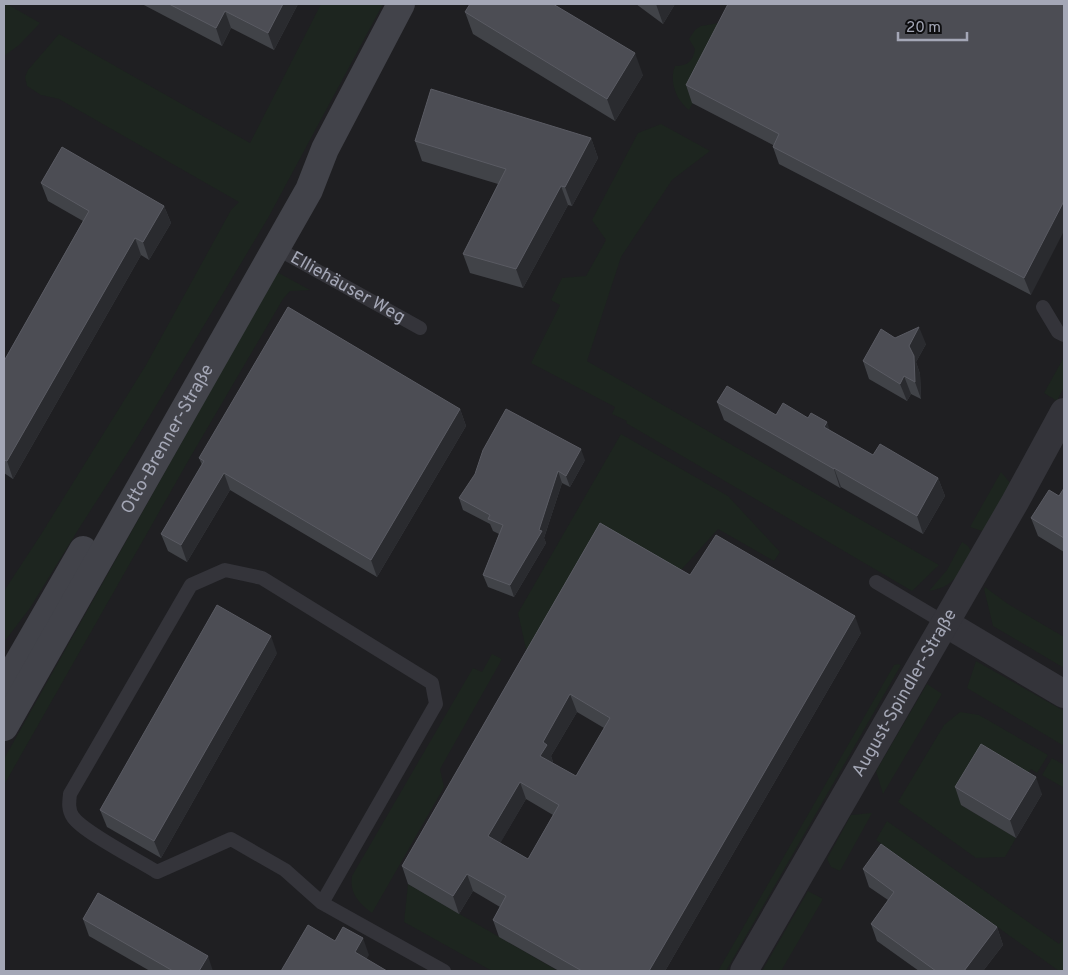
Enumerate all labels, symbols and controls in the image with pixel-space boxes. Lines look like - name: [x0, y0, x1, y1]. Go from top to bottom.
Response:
- scale bar: [898, 10, 967, 42]
- text: 20 m: [906, 19, 941, 38]
- street label: Elliehäuser Weg: [286, 247, 409, 329]
- street label: Otto-Brenner-Straße: [116, 360, 219, 518]
- street label: August-Spindler-Straße: [847, 605, 962, 781]

